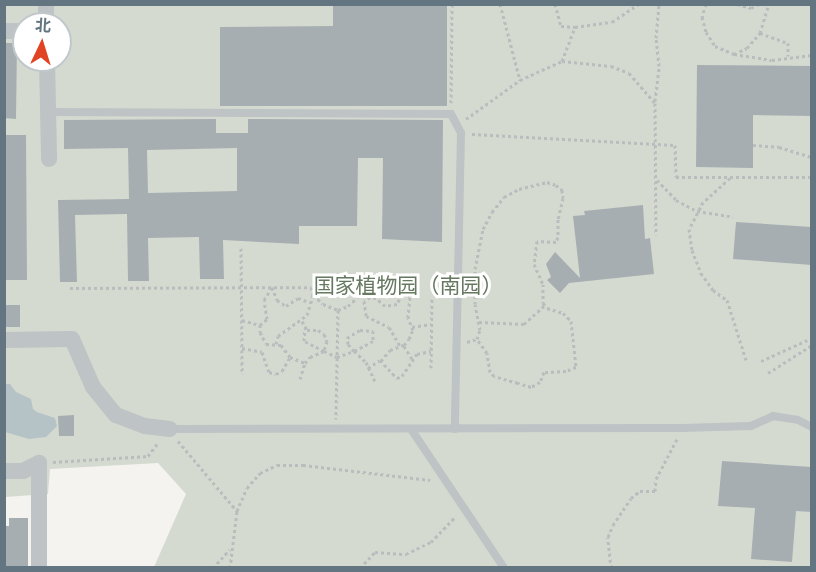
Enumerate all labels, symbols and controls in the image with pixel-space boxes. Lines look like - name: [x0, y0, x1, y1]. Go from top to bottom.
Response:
- north arrow: [12, 12, 72, 72]
- text: 北: [34, 15, 52, 37]
- park label: 国家植物园（南园）: [314, 273, 502, 299]

